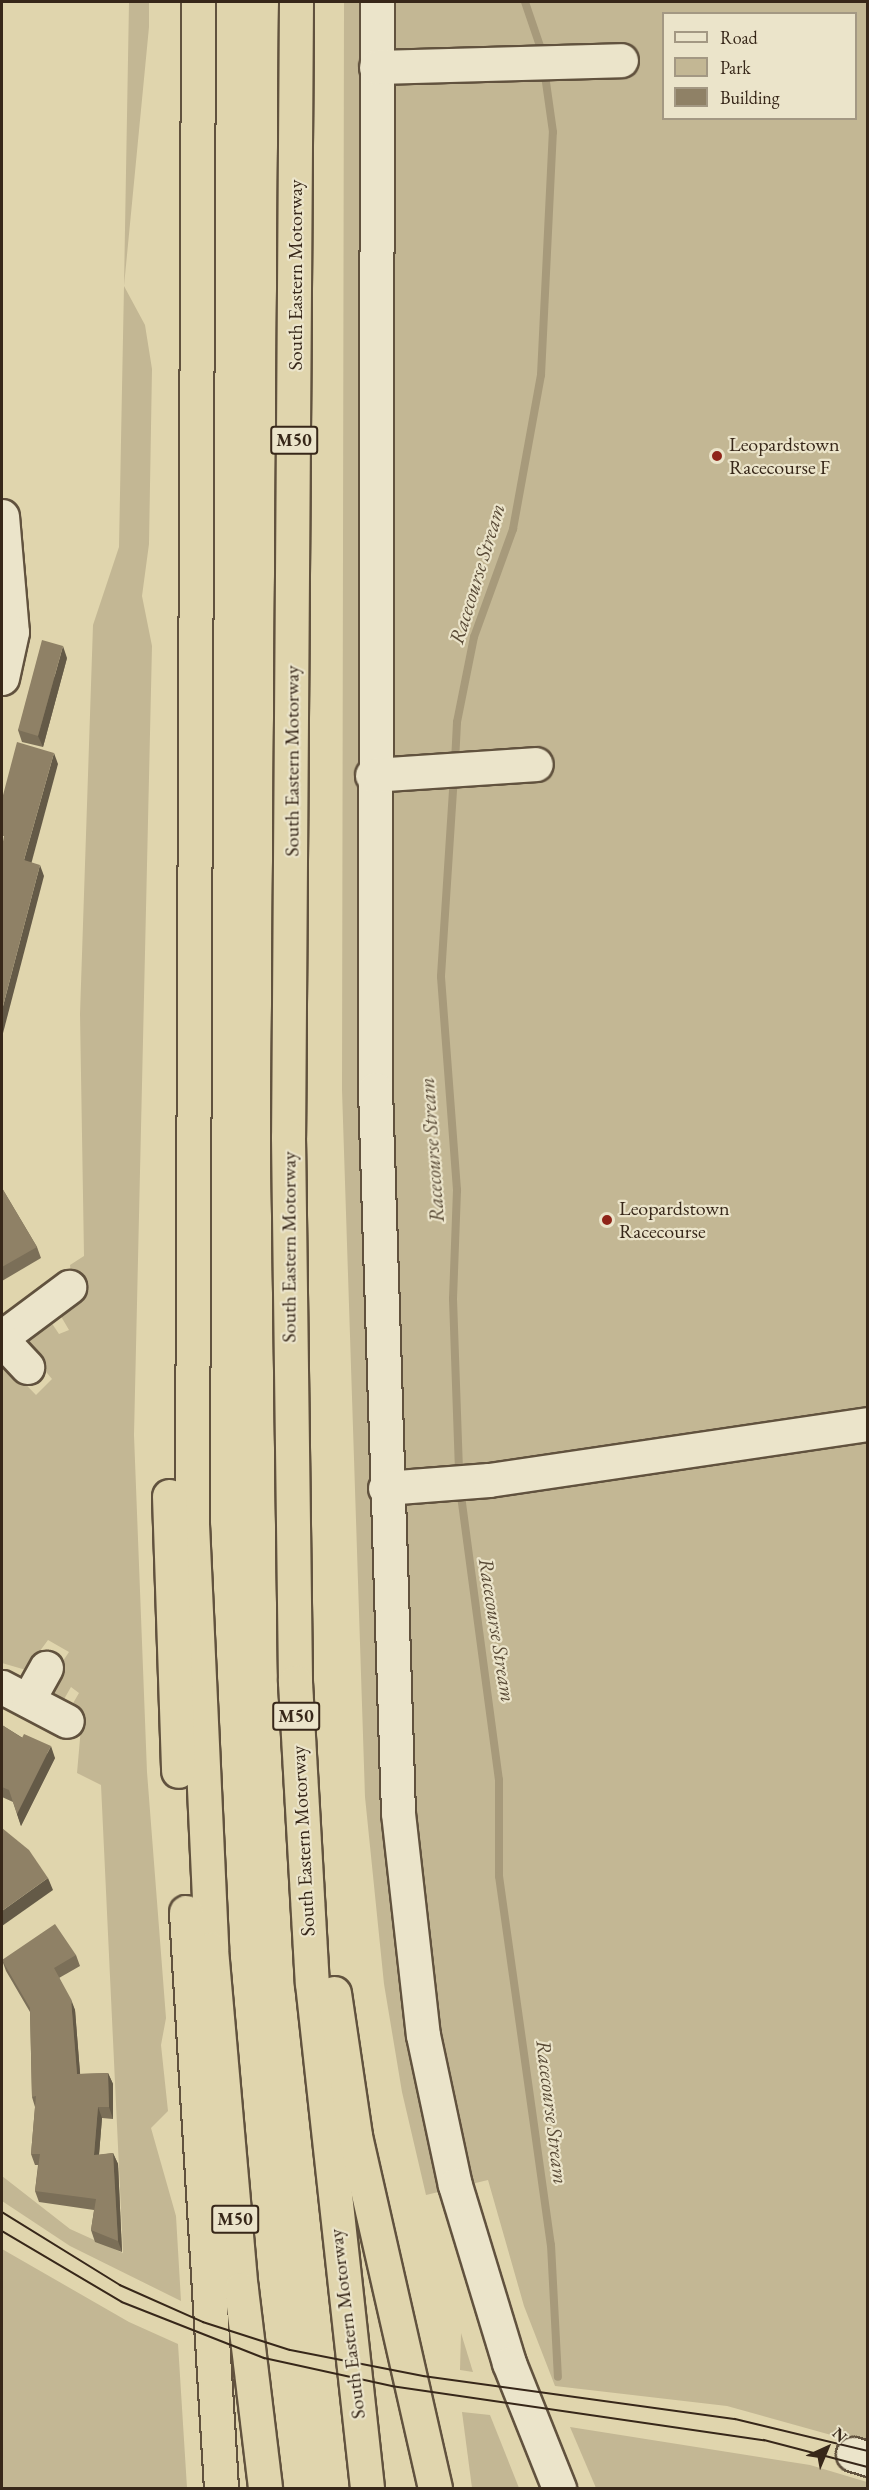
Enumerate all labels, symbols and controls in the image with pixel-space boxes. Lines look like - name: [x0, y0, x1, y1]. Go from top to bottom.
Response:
- legend: [662, 12, 857, 120]
- text: Road: [720, 26, 758, 49]
- text: Park: [720, 56, 751, 79]
- text: Building: [720, 86, 780, 109]
- street label: South Eastern Motorway: [283, 179, 307, 371]
- road number: M50: [270, 425, 318, 455]
- place label: Leopardstown Racecourse F: [729, 432, 840, 479]
- marker: Leopardstown Racecourse F: [710, 449, 724, 463]
- water label: Racecourse Stream: [444, 501, 510, 647]
- street label: South Eastern Motorway: [280, 665, 304, 857]
- water label: Racecourse Stream: [414, 1077, 450, 1223]
- street label: South Eastern Motorway: [277, 1151, 301, 1343]
- place label: Leopardstown Racecourse: [619, 1196, 730, 1243]
- marker: Leopardstown Racecourse: [600, 1213, 614, 1227]
- water label: Racecourse Stream: [473, 1556, 521, 1704]
- road number: M50: [272, 1701, 320, 1731]
- street label: South Eastern Motorway: [286, 1745, 320, 1937]
- water label: Racecourse Stream: [531, 2038, 573, 2186]
- road number: M50: [211, 2204, 259, 2234]
- street label: South Eastern Motorway: [323, 2228, 371, 2420]
- north arrow: [797, 2418, 857, 2478]
- text: N: [828, 2423, 852, 2447]

